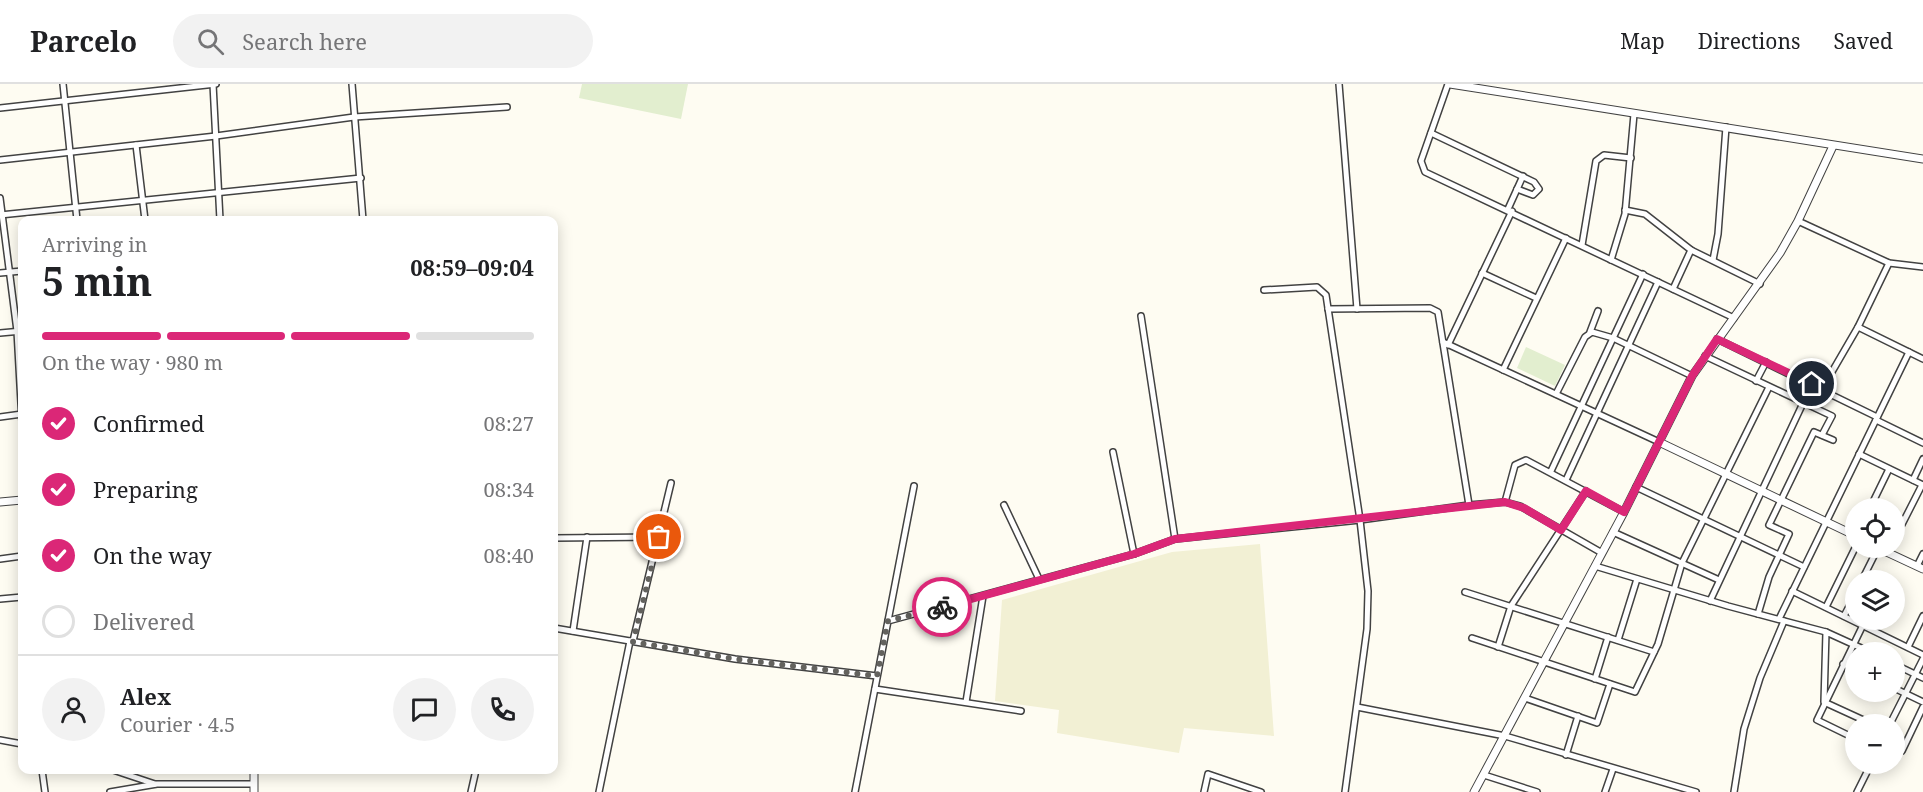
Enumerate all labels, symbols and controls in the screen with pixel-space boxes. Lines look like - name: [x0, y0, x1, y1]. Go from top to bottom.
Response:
- search box: [173, 14, 593, 68]
- text: Parcelo: [30, 22, 137, 60]
- icon: search: [194, 25, 227, 58]
- text: Search here: [242, 26, 367, 56]
- text: Map: [1620, 27, 1665, 55]
- text: Directions: [1698, 27, 1800, 55]
- text: Saved: [1833, 27, 1893, 55]
- text: Arriving in: [42, 231, 147, 258]
- text: 08:59–09:04: [410, 252, 534, 282]
- text: 5 min: [42, 254, 152, 307]
- text: On the way · 980 m: [42, 349, 223, 376]
- pin: [1786, 358, 1837, 409]
- icon: home: [1795, 367, 1828, 400]
- icon: check: [42, 407, 75, 440]
- text: Confirmed: [93, 408, 204, 438]
- text: 08:27: [484, 410, 534, 437]
- icon: check: [42, 473, 75, 506]
- text: Preparing: [93, 474, 198, 504]
- text: 08:34: [484, 476, 534, 503]
- map controls: [1845, 498, 1905, 774]
- button: locate: [1845, 498, 1905, 558]
- pin: [633, 511, 684, 562]
- icon: bag: [642, 520, 675, 553]
- icon: check: [42, 539, 75, 572]
- text: On the way: [93, 540, 212, 570]
- text: 08:40: [484, 542, 534, 569]
- button: layers: [1845, 570, 1905, 630]
- courier: [912, 577, 972, 637]
- icon: bike: [926, 591, 959, 624]
- text: Delivered: [93, 606, 195, 636]
- button: +: [1845, 642, 1905, 702]
- button: person: [42, 678, 105, 741]
- button: chat: [393, 678, 456, 741]
- button: phone: [471, 678, 534, 741]
- text: Alex: [120, 681, 171, 711]
- text: Courier · 4.5: [120, 711, 235, 738]
- button: −: [1845, 714, 1905, 774]

